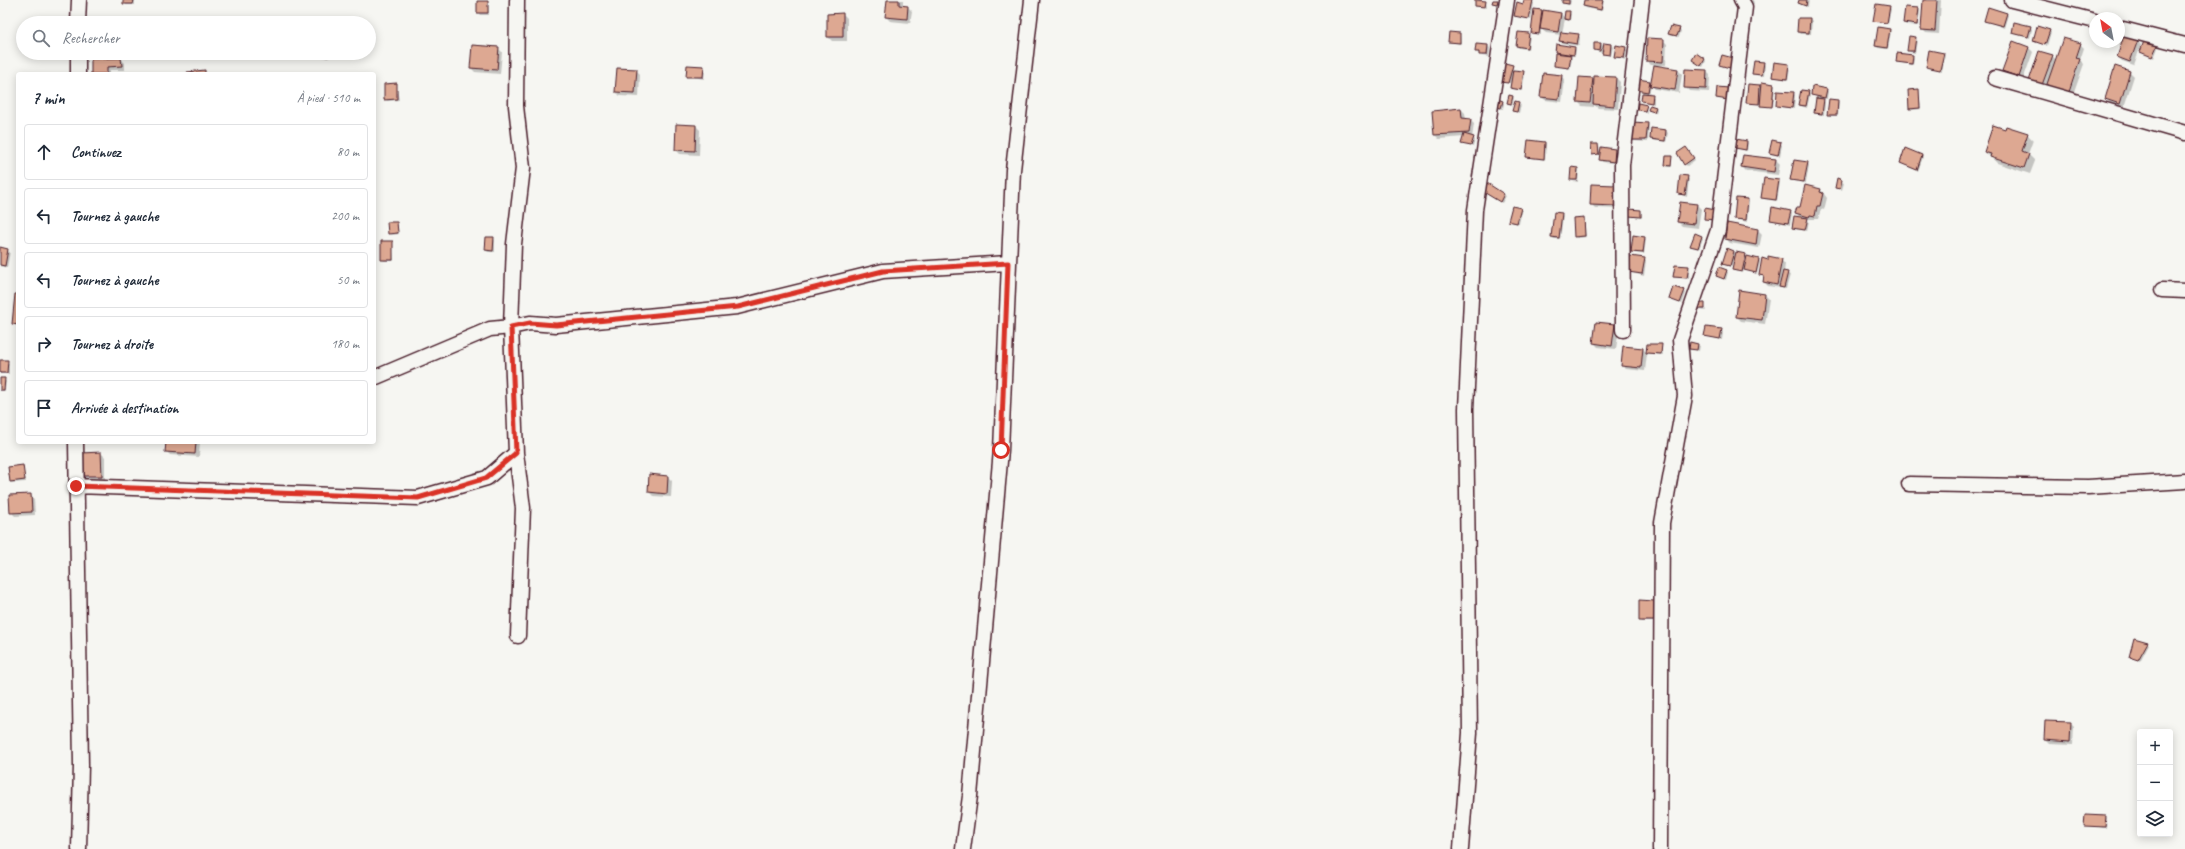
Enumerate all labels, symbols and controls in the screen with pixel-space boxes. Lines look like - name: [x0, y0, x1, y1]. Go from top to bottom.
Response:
- north arrow: [2089, 12, 2125, 48]
- search box: [16, 16, 376, 60]
- icon: search: [30, 27, 52, 49]
- text: Rechercher: [62, 29, 120, 48]
- text: 7 min: [32, 88, 65, 109]
- text: À pied · 510 m: [297, 90, 360, 106]
- icon: ahead: [33, 141, 55, 163]
- text: Continuez: [71, 143, 121, 162]
- text: 80 m: [337, 144, 359, 160]
- icon: left: [33, 205, 55, 227]
- text: Tournez à gauche: [71, 207, 158, 226]
- text: 200 m: [331, 208, 359, 224]
- icon: left: [33, 269, 55, 291]
- text: Tournez à gauche: [71, 271, 158, 290]
- text: 50 m: [337, 272, 359, 288]
- icon: right: [33, 333, 55, 355]
- text: Tournez à droite: [71, 335, 153, 354]
- text: 180 m: [331, 336, 359, 352]
- icon: arrive: [33, 397, 55, 419]
- text: Arrivée à destination: [71, 399, 179, 418]
- route start: [992, 441, 1010, 459]
- route end: [67, 477, 85, 495]
- map controls: [2137, 729, 2173, 837]
- button: +: [2137, 729, 2173, 765]
- button: −: [2137, 765, 2173, 801]
- button: layers: [2137, 801, 2173, 837]

